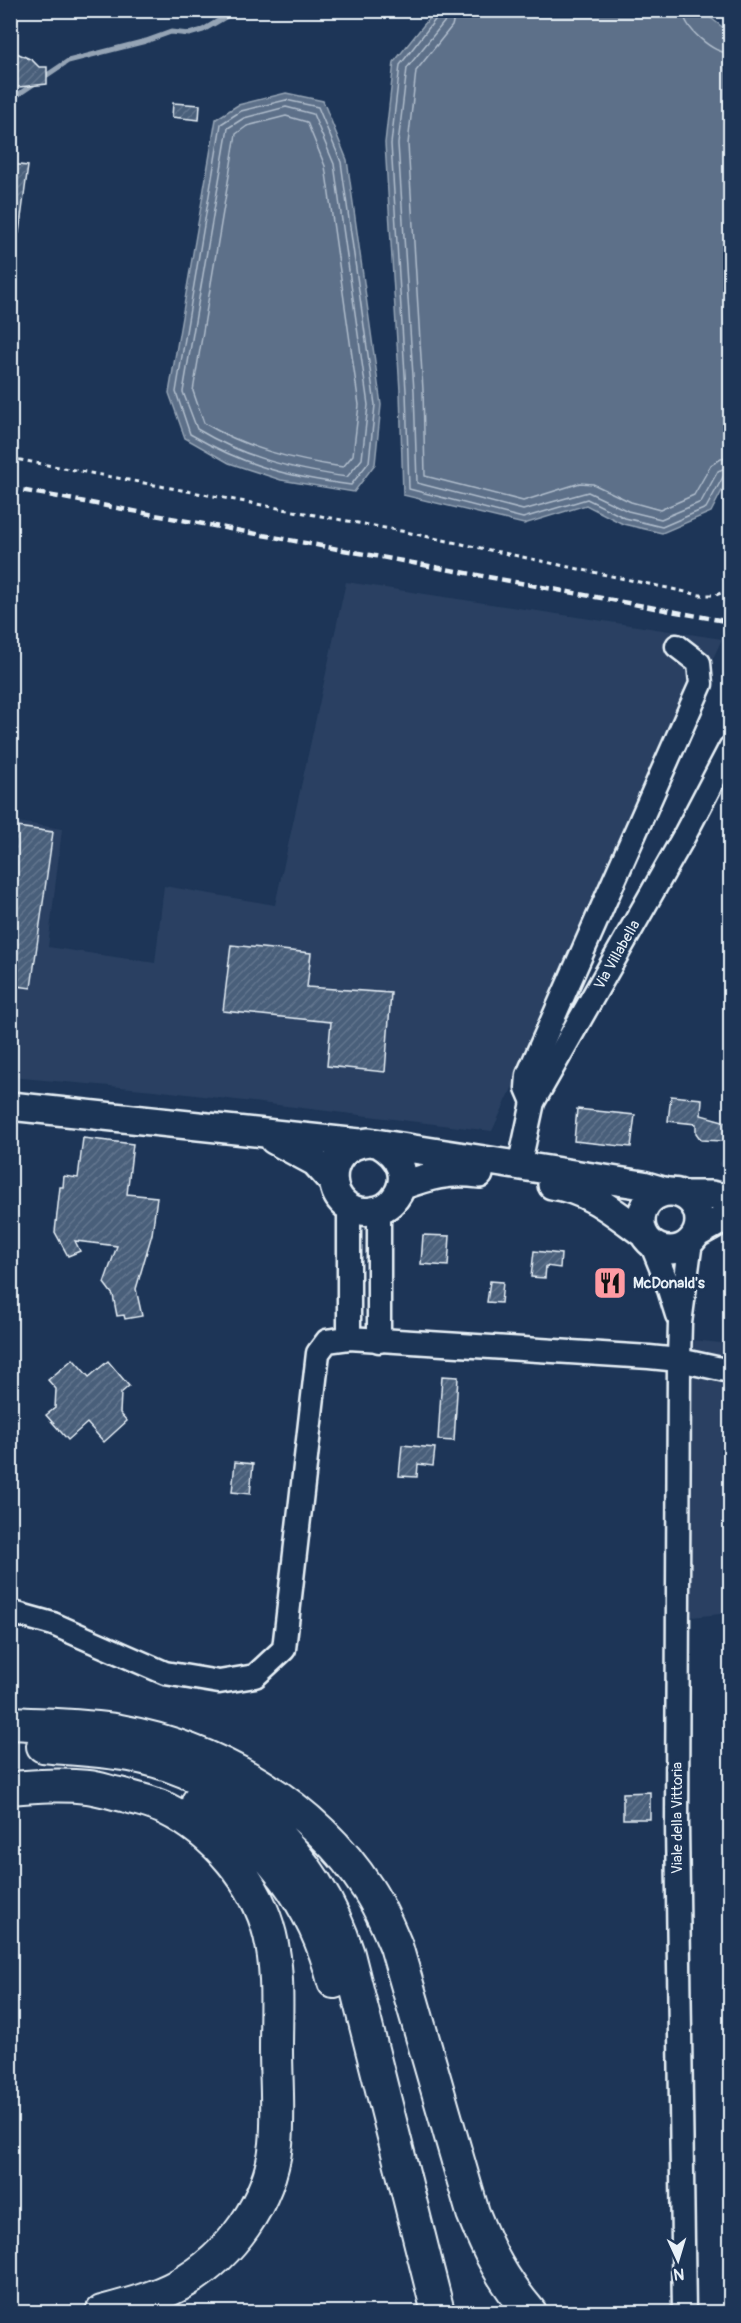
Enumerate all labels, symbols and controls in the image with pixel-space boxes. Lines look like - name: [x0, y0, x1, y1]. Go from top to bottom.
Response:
- street label: Via Villabella: [590, 917, 644, 993]
- restaurant icon: McDonald's: [592, 1265, 628, 1301]
- place label: McDonald's: [633, 1274, 705, 1293]
- street label: Viale della Vittoria: [668, 1762, 687, 1874]
- north arrow: [648, 2230, 708, 2290]
- text: N: [673, 2264, 685, 2284]

